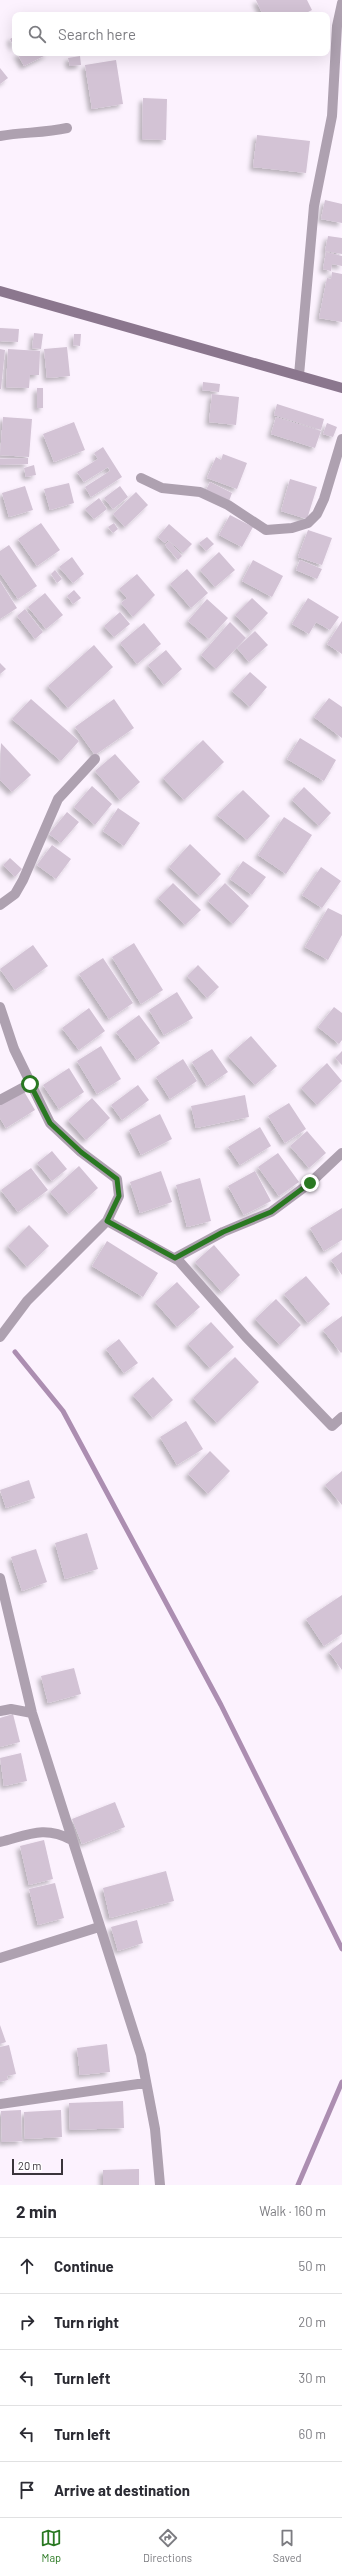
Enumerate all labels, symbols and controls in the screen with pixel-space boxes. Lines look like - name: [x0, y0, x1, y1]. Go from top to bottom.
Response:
- search box: [12, 12, 330, 56]
- icon: search: [26, 23, 48, 45]
- text: Search here: [58, 25, 136, 43]
- route start: [21, 1075, 39, 1093]
- route end: [301, 1174, 319, 1192]
- scale bar: [12, 2157, 63, 2176]
- text: 20 m: [18, 2159, 41, 2172]
- text: 2 min: [16, 2201, 57, 2221]
- text: Walk · 160 m: [259, 2203, 326, 2219]
- icon: ahead: [16, 2255, 38, 2277]
- text: Continue: [54, 2257, 114, 2275]
- text: 50 m: [299, 2258, 326, 2274]
- icon: right: [16, 2311, 38, 2333]
- text: Turn right: [54, 2313, 119, 2331]
- text: 20 m: [298, 2314, 326, 2330]
- icon: left: [16, 2367, 38, 2389]
- text: Turn left: [54, 2369, 110, 2387]
- text: 30 m: [299, 2370, 326, 2386]
- icon: left: [16, 2423, 38, 2445]
- text: Turn left: [54, 2425, 110, 2443]
- text: 60 m: [299, 2426, 326, 2442]
- icon: arrive: [16, 2479, 38, 2501]
- text: Arrive at destination: [54, 2481, 190, 2499]
- tab: Map: [40, 2527, 62, 2564]
- tab: Directions: [143, 2527, 192, 2564]
- tab: Saved: [273, 2527, 302, 2564]

